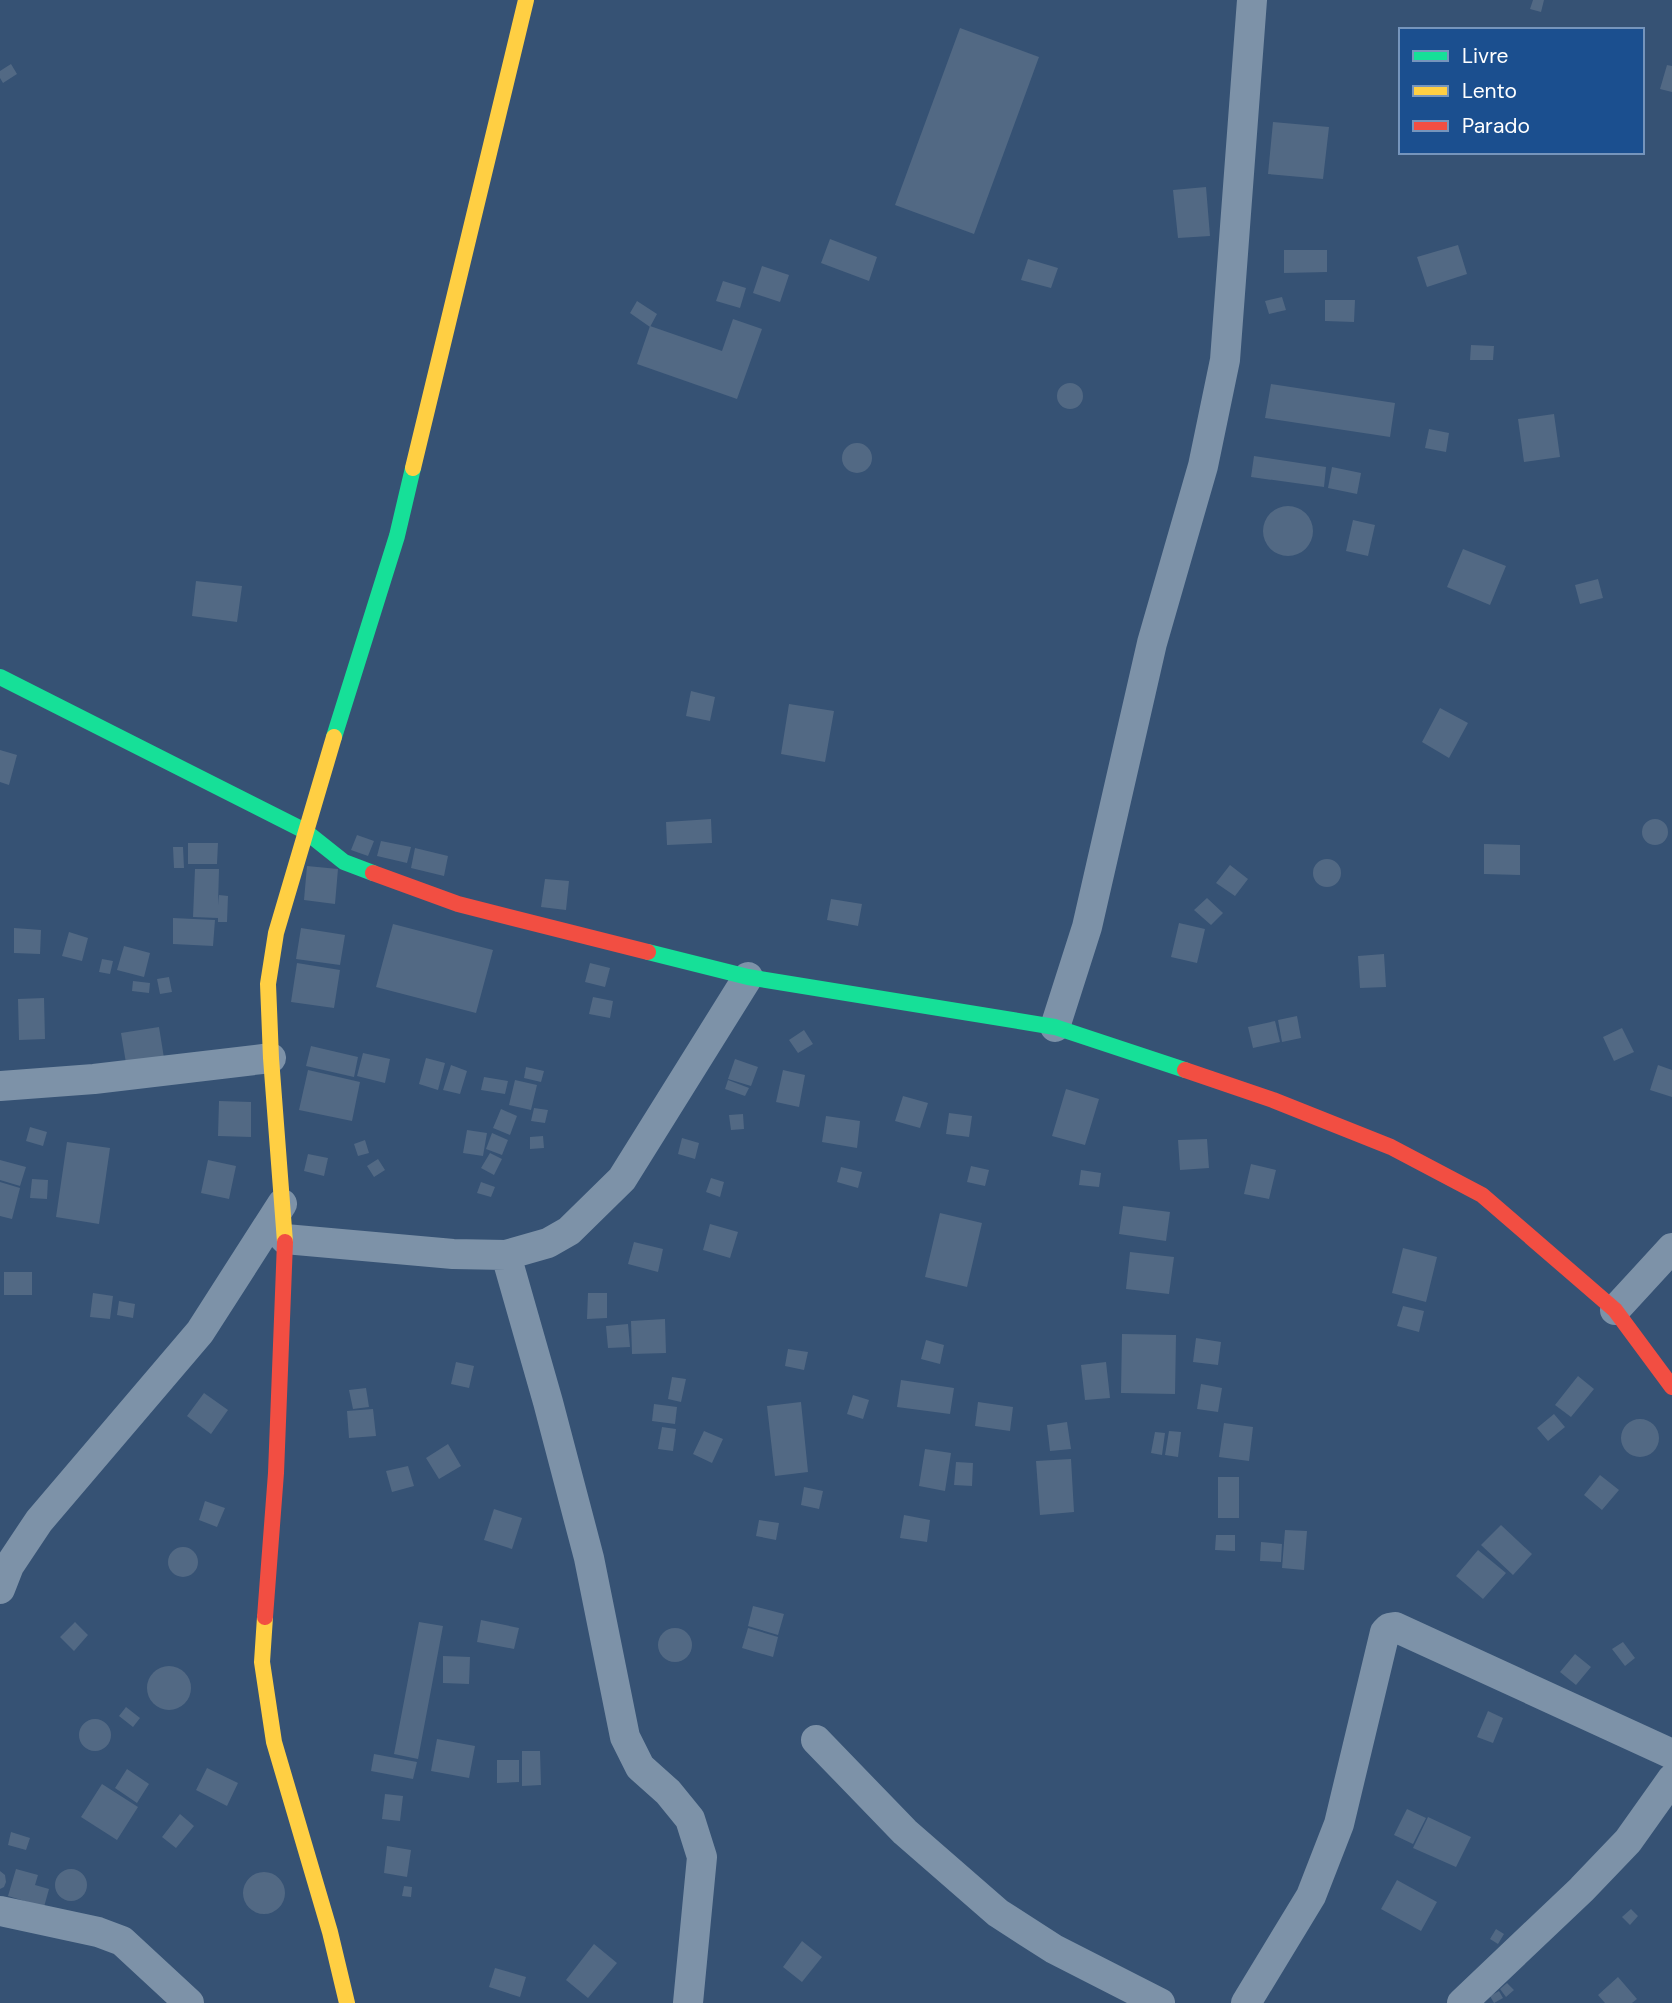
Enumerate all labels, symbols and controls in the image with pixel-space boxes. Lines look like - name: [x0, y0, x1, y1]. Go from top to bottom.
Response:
- legend: [1399, 28, 1644, 154]
- text: Livre: [1462, 42, 1509, 70]
- text: Lento: [1462, 77, 1517, 105]
- text: Parado: [1462, 112, 1530, 140]

